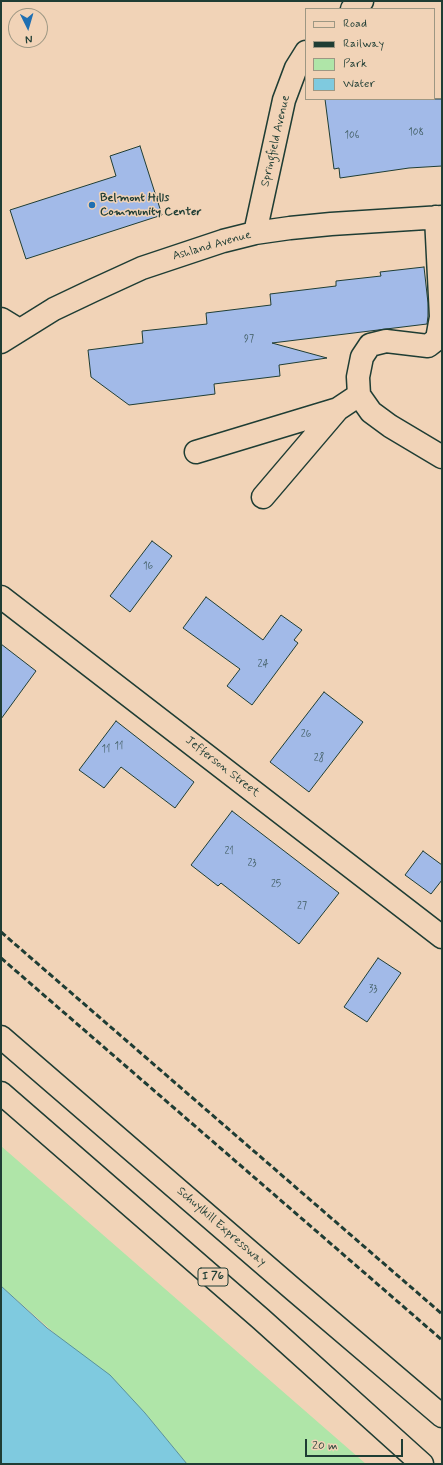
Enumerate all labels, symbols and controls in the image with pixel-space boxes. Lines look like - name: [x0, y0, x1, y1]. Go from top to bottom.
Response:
- north arrow: [8, 8, 48, 48]
- legend: [305, 8, 435, 100]
- text: Road: [343, 16, 367, 32]
- text: N: [25, 32, 33, 46]
- text: Railway: [343, 36, 384, 52]
- text: Park: [343, 56, 367, 72]
- text: Water: [343, 76, 375, 92]
- street label: Springfield Avenue: [258, 94, 294, 188]
- house number: 108: [408, 127, 424, 139]
- house number: 106: [345, 130, 359, 142]
- place label: Belmont Hills Community Center: [100, 191, 202, 219]
- marker: Belmont Hills Community Center: [87, 200, 97, 210]
- street label: Ashland Avenue: [171, 228, 253, 264]
- house number: 97: [244, 334, 254, 346]
- house number: 16: [143, 561, 153, 573]
- house number: 24: [258, 659, 268, 671]
- house number: 26: [301, 729, 311, 741]
- street label: Jefferson Street: [182, 734, 262, 800]
- house number: 11: [115, 741, 123, 753]
- house number: 11: [102, 744, 110, 756]
- house number: 28: [314, 753, 324, 765]
- house number: 21: [224, 846, 234, 858]
- house number: 23: [247, 858, 257, 870]
- house number: 25: [271, 879, 281, 891]
- house number: 27: [297, 901, 307, 913]
- house number: 33: [369, 984, 377, 996]
- street label: Schuylkill Expressway: [173, 1184, 269, 1270]
- road number: I 76: [198, 1268, 228, 1286]
- scale bar: [307, 1431, 405, 1457]
- text: 20 m: [312, 1438, 338, 1454]

